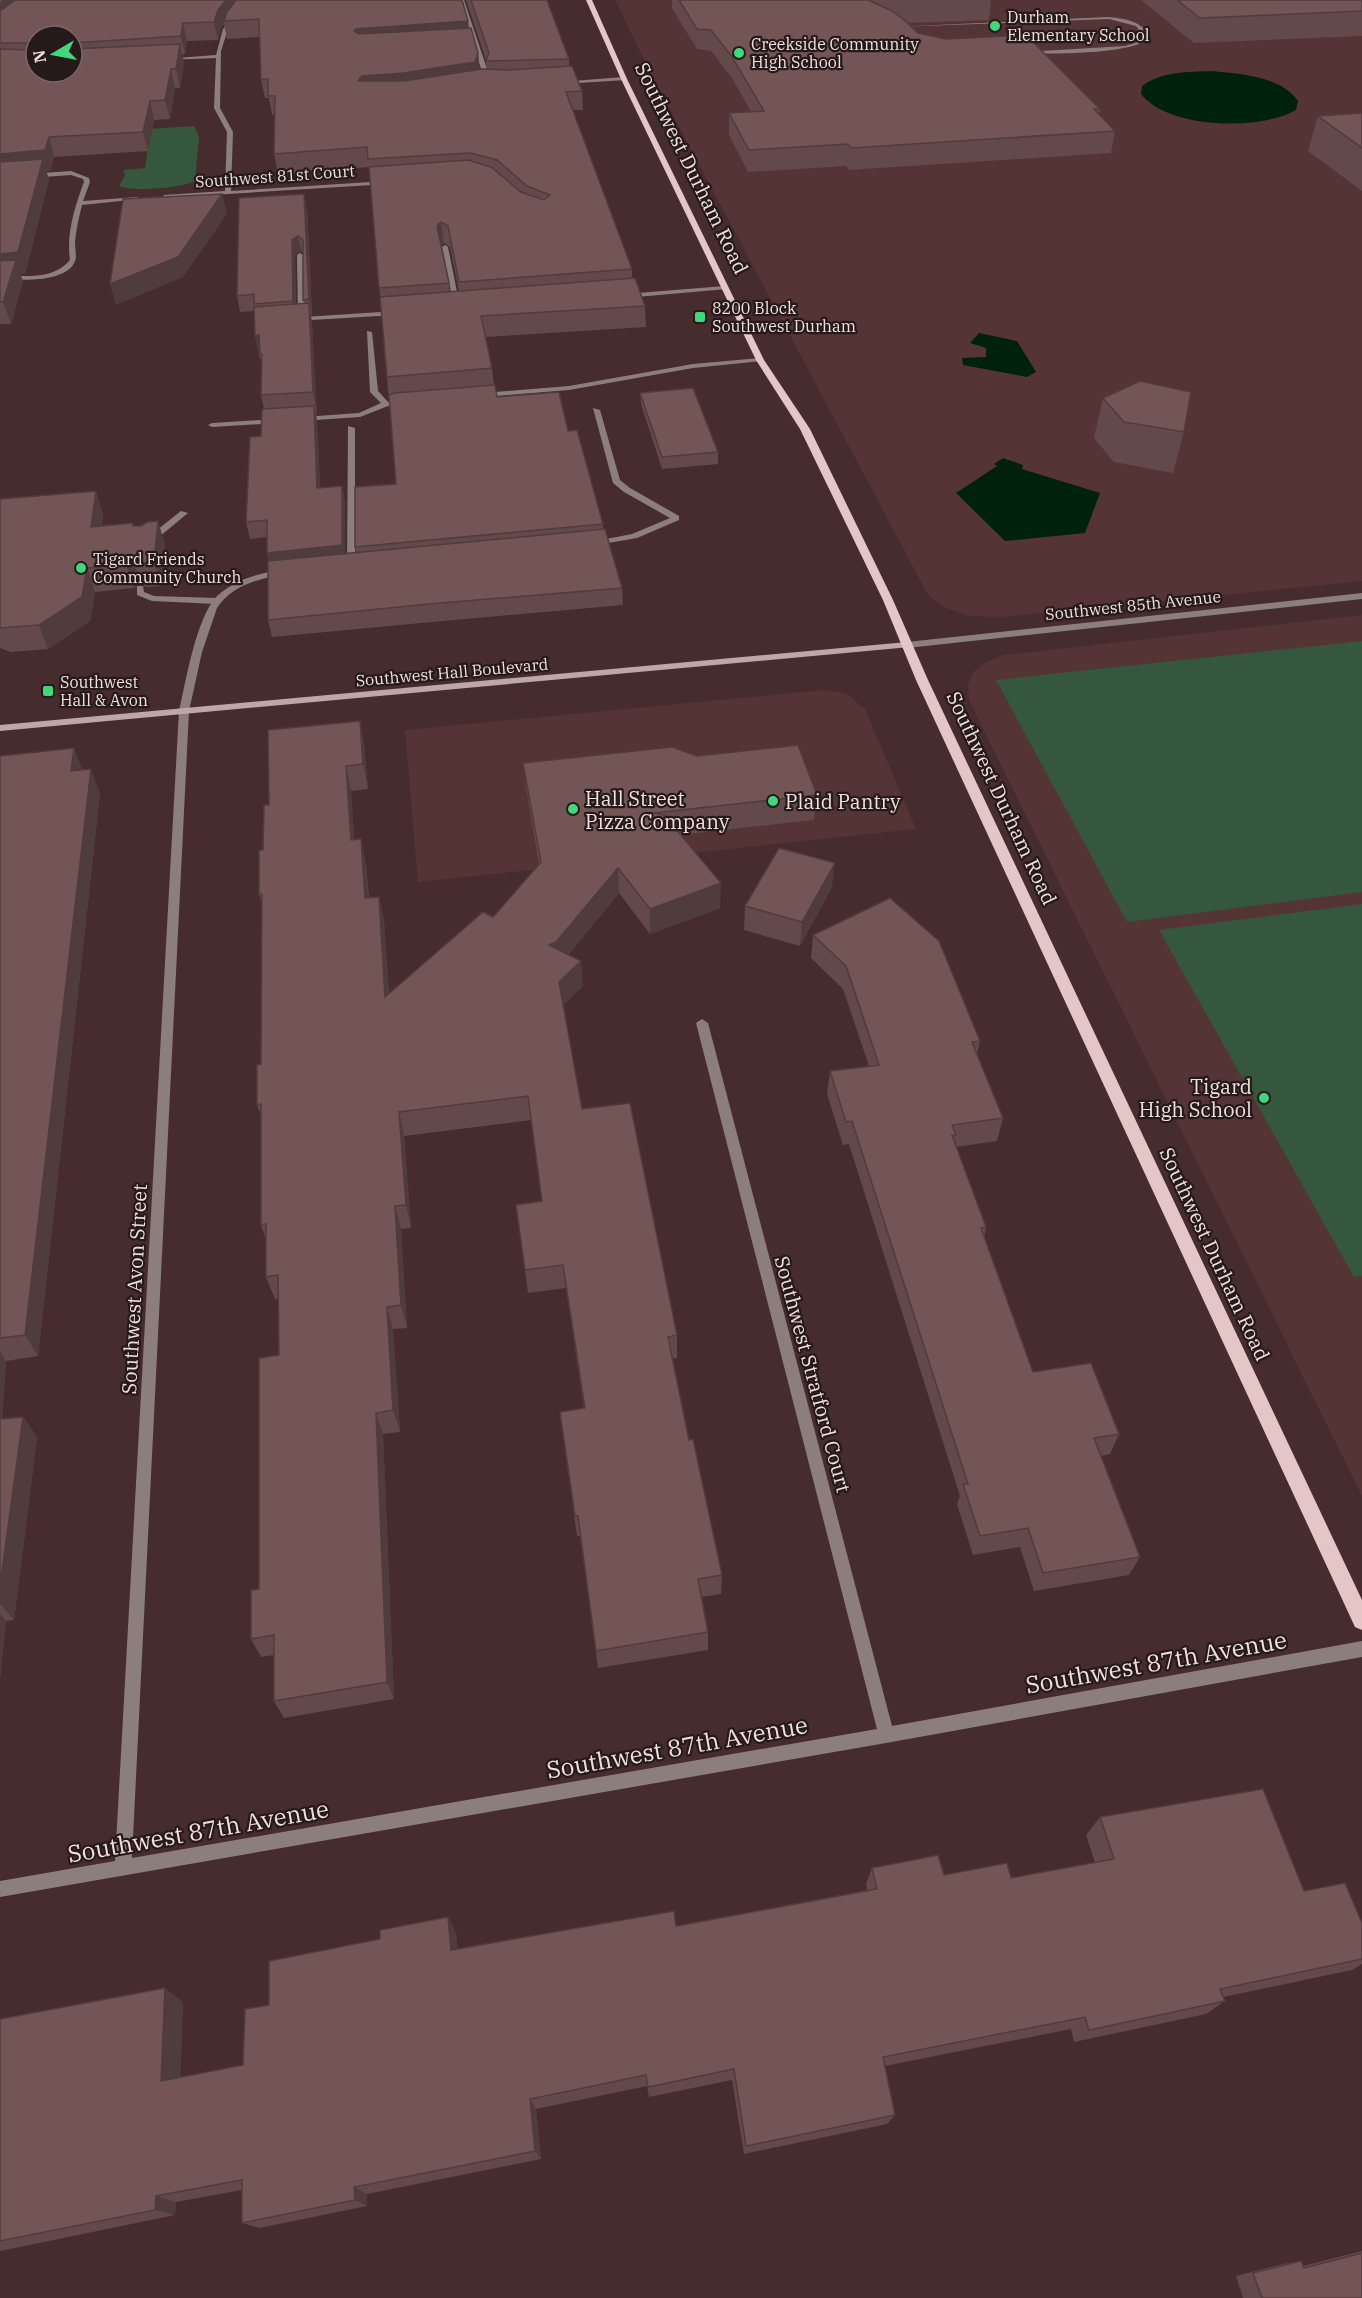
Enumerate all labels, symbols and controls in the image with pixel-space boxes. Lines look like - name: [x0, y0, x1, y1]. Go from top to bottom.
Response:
- place label: Durham Elementary School: [1007, 7, 1150, 45]
- marker: Durham Elementary School: [988, 19, 1002, 33]
- north arrow: [24, 24, 84, 84]
- place label: Creekside Community High School: [751, 34, 919, 72]
- marker: Creekside Community High School: [732, 46, 746, 60]
- text: N: [28, 49, 50, 65]
- street label: Southwest Durham Road: [629, 58, 755, 278]
- street label: Southwest 81st Court: [194, 160, 356, 192]
- place label: 8200 Block Southwest Durham: [712, 298, 856, 336]
- marker: 8200 Block Southwest Durham: [693, 310, 707, 324]
- place label: Tigard Friends Community Church: [93, 549, 241, 587]
- marker: Tigard Friends Community Church: [74, 561, 88, 575]
- street label: Southwest 85th Avenue: [1044, 586, 1222, 624]
- street label: Southwest Hall Boulevard: [355, 654, 549, 690]
- place label: Southwest Hall & Avon: [60, 672, 148, 710]
- marker: Southwest Hall & Avon: [41, 684, 55, 698]
- street label: Southwest Durham Road: [941, 687, 1063, 909]
- place label: Hall Street Pizza Company: [585, 785, 730, 835]
- place label: Plaid Pantry: [785, 788, 901, 815]
- marker: Plaid Pantry: [766, 794, 780, 808]
- marker: Hall Street Pizza Company: [566, 802, 580, 816]
- place label: Tigard High School: [1139, 1073, 1252, 1123]
- marker: Tigard High School: [1257, 1091, 1271, 1105]
- street label: Southwest Durham Road: [1154, 1143, 1276, 1365]
- street label: Southwest Avon Street: [115, 1183, 153, 1395]
- street label: Southwest Stratford Court: [768, 1253, 858, 1495]
- street label: Southwest 87th Avenue: [1023, 1623, 1289, 1701]
- street label: Southwest 87th Avenue: [544, 1708, 810, 1786]
- street label: Southwest 87th Avenue: [65, 1792, 331, 1870]

